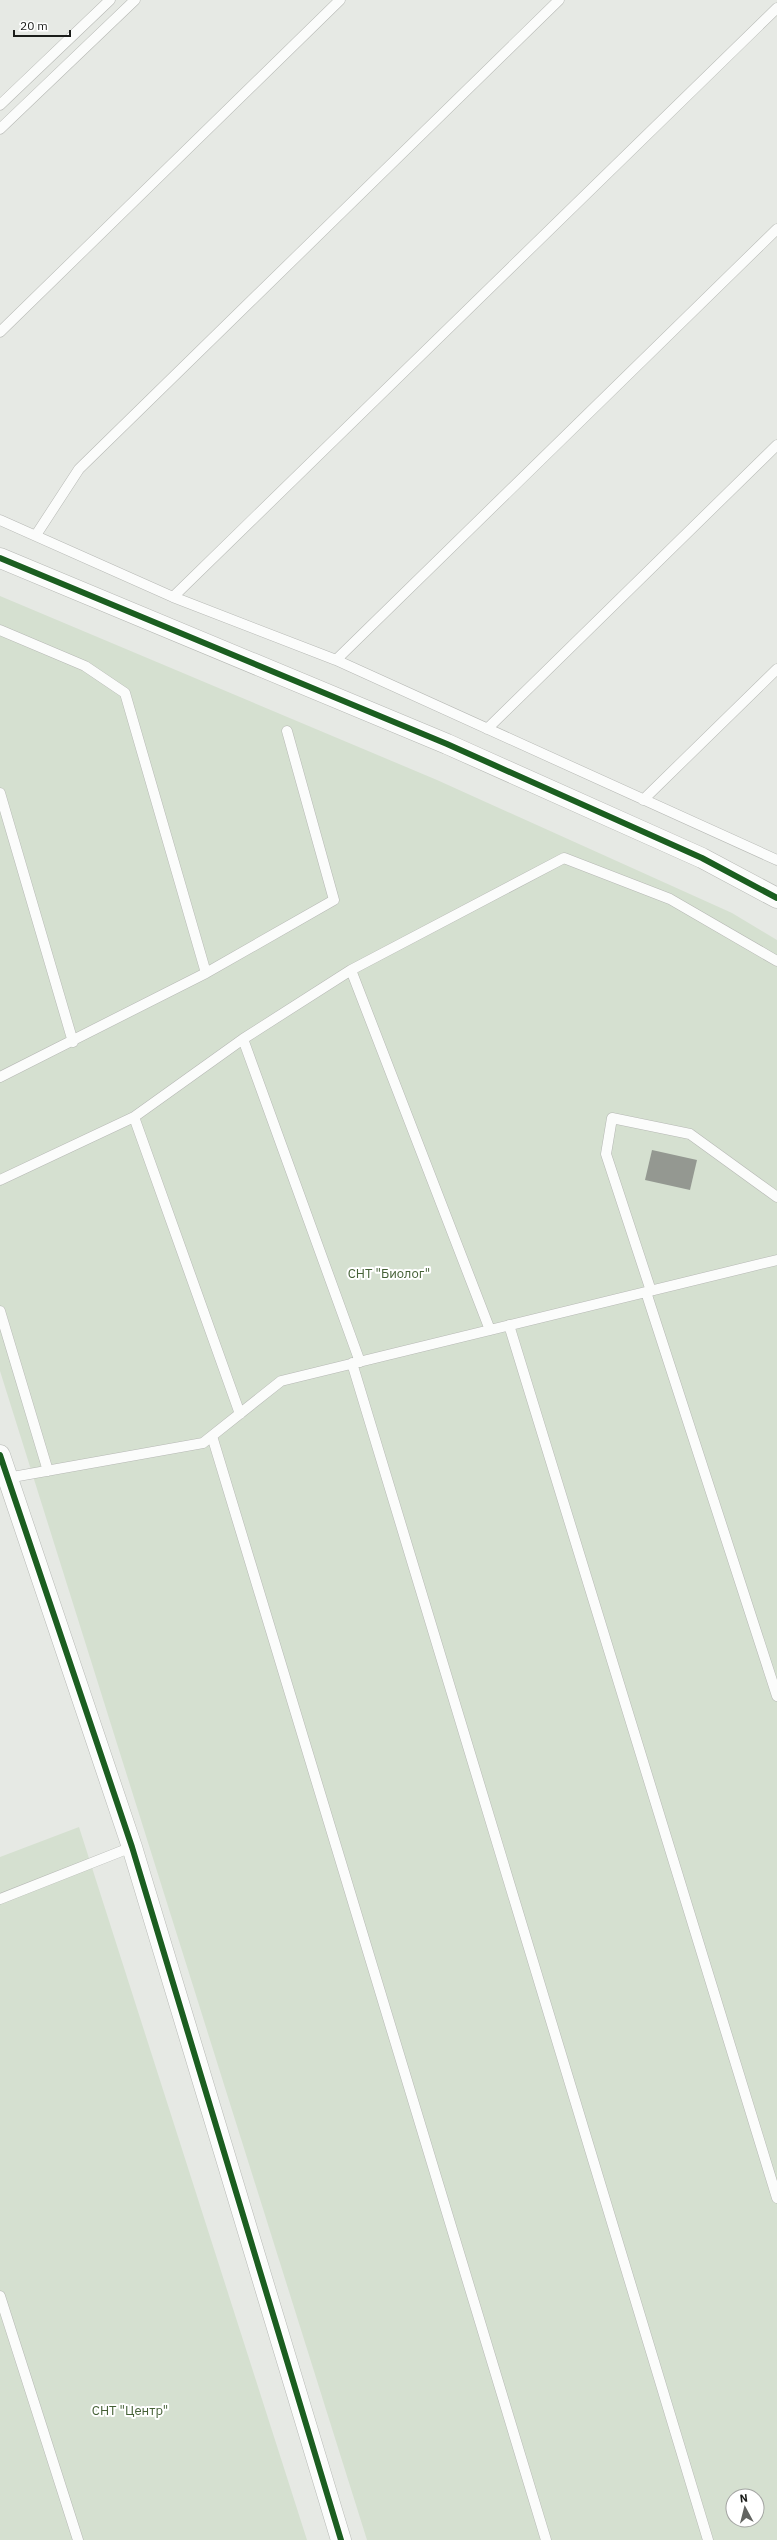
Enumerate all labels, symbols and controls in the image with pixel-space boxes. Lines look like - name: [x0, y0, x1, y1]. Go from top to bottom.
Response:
- scale bar: [14, 12, 70, 38]
- text: 20 m: [20, 18, 48, 33]
- park label: СНТ "Биолог": [348, 1265, 430, 1282]
- park label: СНТ "Центр": [92, 2402, 168, 2419]
- north arrow: [725, 2488, 765, 2528]
- text: N: [739, 2491, 749, 2506]

